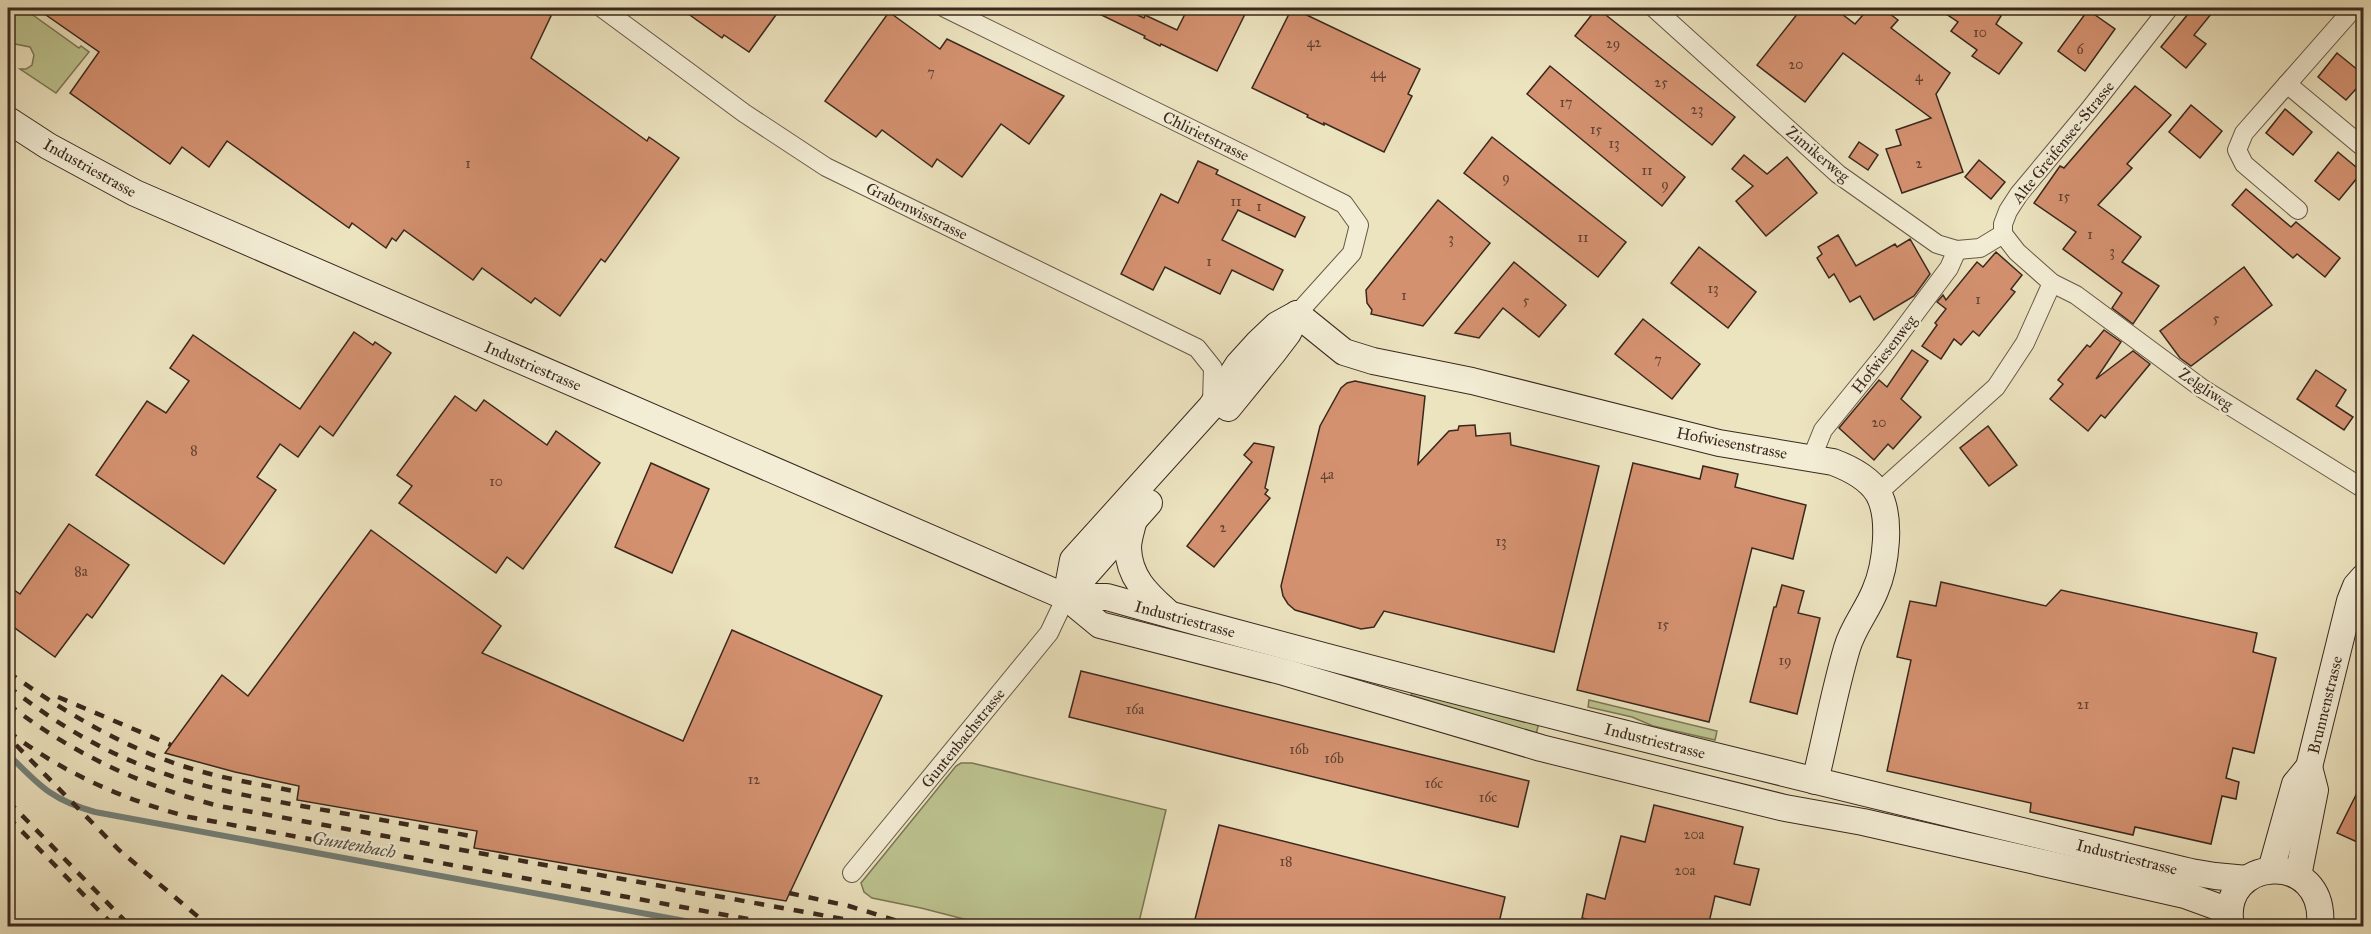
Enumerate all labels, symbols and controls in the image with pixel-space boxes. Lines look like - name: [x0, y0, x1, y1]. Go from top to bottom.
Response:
- house number: 10: [1973, 24, 1987, 41]
- house number: 42: [1307, 34, 1321, 51]
- house number: 29: [1606, 35, 1620, 52]
- house number: 6: [2076, 41, 2084, 58]
- house number: 20: [1788, 56, 1804, 73]
- house number: 7: [927, 64, 935, 81]
- house number: 44: [1370, 65, 1387, 82]
- house number: 4: [1915, 68, 1924, 85]
- house number: 25: [1654, 74, 1668, 91]
- street label: Alte Greifensee-Strasse: [2007, 77, 2118, 208]
- house number: 17: [1559, 94, 1573, 111]
- house number: 23: [1691, 101, 1703, 118]
- street label: Chlirietstrasse: [1160, 107, 1253, 165]
- house number: 15: [1590, 121, 1602, 138]
- street label: Zimikerweg: [1782, 122, 1854, 187]
- street label: Industriestrasse: [40, 135, 140, 201]
- house number: 13: [1608, 135, 1620, 152]
- house number: 1: [465, 155, 471, 172]
- house number: 2: [1916, 155, 1923, 172]
- house number: 11: [1641, 162, 1653, 179]
- house number: 9: [1502, 169, 1510, 186]
- house number: 9: [1661, 176, 1669, 193]
- street label: Grabenwisstrasse: [863, 178, 971, 244]
- house number: 15: [2058, 188, 2070, 205]
- house number: 11: [1230, 193, 1242, 210]
- house number: 1: [1256, 198, 1262, 215]
- house number: 1: [2087, 226, 2093, 243]
- house number: 11: [1577, 229, 1589, 246]
- house number: 3: [1448, 230, 1454, 247]
- house number: 3: [2109, 243, 2115, 260]
- house number: 1: [1206, 253, 1212, 270]
- house number: 13: [1707, 280, 1719, 297]
- house number: 1: [1401, 287, 1407, 304]
- house number: 1: [1975, 291, 1981, 308]
- house number: 5: [1523, 292, 1530, 309]
- house number: 5: [2213, 310, 2220, 327]
- street label: Hofwiesenweg: [1848, 311, 1922, 398]
- street label: Industriestrasse: [482, 337, 584, 395]
- house number: 7: [1654, 351, 1662, 368]
- street label: Zelgliweg: [2175, 364, 2237, 415]
- house number: 20: [1871, 414, 1887, 431]
- street label: Hofwiesenstrasse: [1675, 423, 1789, 463]
- house number: 8: [190, 442, 198, 459]
- house number: 4a: [1320, 466, 1334, 483]
- house number: 10: [489, 473, 503, 490]
- house number: 2: [1220, 519, 1227, 536]
- house number: 13: [1495, 533, 1507, 550]
- house number: 8a: [74, 563, 88, 580]
- street label: Industriestrasse: [1133, 596, 1238, 642]
- house number: 15: [1657, 616, 1669, 633]
- house number: 19: [1779, 652, 1791, 669]
- street label: Brunnenstrasse: [2304, 654, 2346, 756]
- street label: Guntenbachstrasse: [917, 684, 1009, 792]
- house number: 21: [2077, 696, 2090, 713]
- house number: 16a: [1126, 701, 1144, 718]
- street label: Industriestrasse: [1603, 719, 1708, 763]
- house number: 16b: [1289, 741, 1309, 758]
- house number: 16b: [1324, 750, 1344, 767]
- house number: 12: [748, 771, 760, 788]
- house number: 16c: [1425, 775, 1443, 792]
- house number: 16c: [1479, 789, 1497, 806]
- house number: 20a: [1684, 826, 1705, 843]
- water label: Guntenbach: [310, 827, 398, 863]
- street label: Industriestrasse: [2075, 835, 2180, 879]
- house number: 18: [1280, 853, 1292, 870]
- house number: 20a: [1675, 862, 1696, 879]

